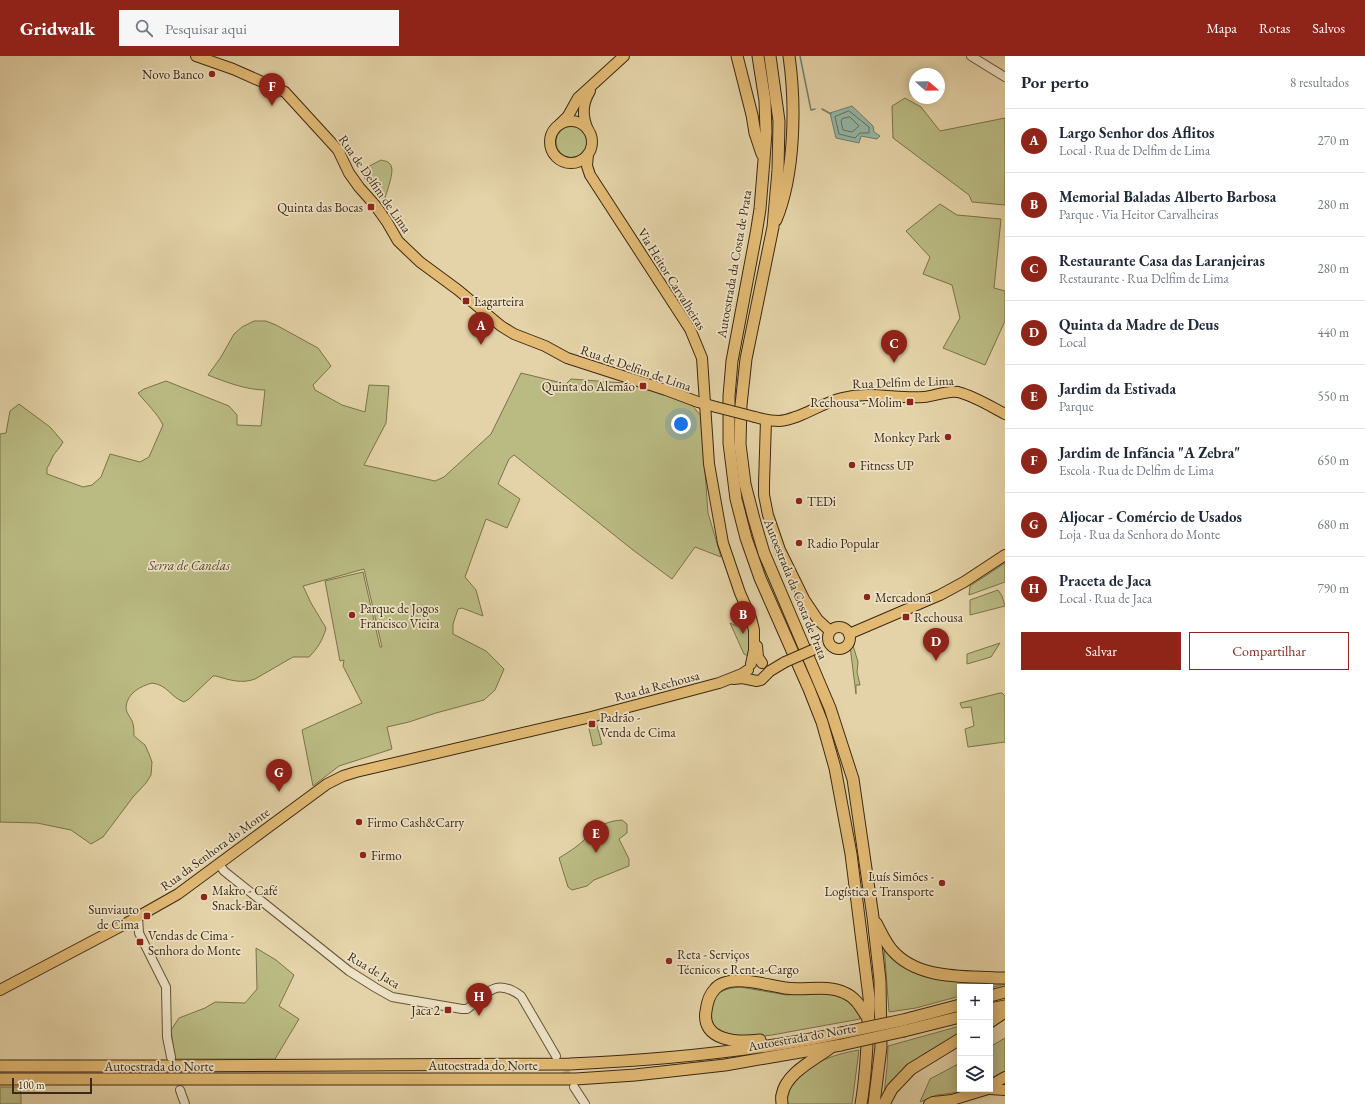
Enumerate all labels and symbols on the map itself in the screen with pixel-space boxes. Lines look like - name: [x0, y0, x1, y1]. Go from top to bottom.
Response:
- place label: Novo Banco: [142, 66, 204, 83]
- north arrow: [909, 68, 945, 104]
- marker: Novo Banco: [207, 69, 217, 79]
- pin: F: [259, 73, 285, 106]
- street label: Rua de Delfim de Lima: [335, 132, 416, 237]
- street label: Autoestrada da Costa de Prata: [712, 188, 756, 340]
- place label: Quinta das Bocas: [277, 199, 363, 216]
- marker: Quinta das Bocas: [366, 202, 376, 212]
- street label: Via Heitor Carvalheiras: [634, 225, 710, 333]
- place label: Lagarteira: [474, 293, 525, 310]
- marker: Lagarteira: [461, 296, 471, 306]
- pin: A: [468, 312, 494, 345]
- pin: C: [881, 330, 907, 363]
- street label: Rua de Delfim de Lima: [578, 341, 694, 395]
- street label: Rua Delfim de Lima: [852, 372, 955, 392]
- place label: Quinta do Alemão: [542, 378, 635, 395]
- marker: Quinta do Alemão: [638, 381, 648, 391]
- place label: Rechousa - Molim: [810, 394, 902, 411]
- marker: Rechousa - Molim: [905, 397, 915, 407]
- your location: [671, 414, 691, 434]
- place label: Monkey Park: [874, 429, 941, 446]
- marker: Monkey Park: [943, 432, 953, 442]
- place label: Fitness UP: [860, 457, 914, 474]
- marker: Fitness UP: [847, 460, 857, 470]
- place label: TEDi: [807, 493, 836, 510]
- marker: TEDi: [794, 496, 804, 506]
- street label: Autoestrada da Costa de Prata: [760, 515, 832, 662]
- place label: Radio Popular: [807, 535, 880, 552]
- marker: Radio Popular: [794, 538, 804, 548]
- park label: Serra de Canelas: [147, 557, 230, 574]
- place label: Mercadona: [875, 589, 932, 606]
- marker: Mercadona: [862, 592, 872, 602]
- place label: Parque de Jogos Francisco Vieira: [360, 600, 440, 632]
- pin: B: [730, 601, 756, 634]
- place label: Rechousa: [914, 609, 964, 626]
- marker: Parque de Jogos Francisco Vieira: [347, 610, 357, 620]
- marker: Rechousa: [901, 612, 911, 622]
- pin: D: [923, 628, 949, 661]
- street label: Rua da Rechousa: [613, 666, 702, 705]
- place label: Padrão - Venda de Cima: [600, 709, 677, 741]
- marker: Padrão - Venda de Cima: [587, 719, 597, 729]
- pin: G: [266, 759, 292, 792]
- street label: Rua da Senhora do Monte: [157, 804, 273, 894]
- place label: Firmo Cash&Carry: [367, 814, 465, 831]
- marker: Firmo Cash&Carry: [354, 817, 364, 827]
- pin: E: [583, 820, 609, 853]
- place label: Firmo: [371, 847, 402, 864]
- marker: Firmo: [358, 850, 368, 860]
- place label: Luís Simões - Logística e Transporte: [824, 868, 934, 900]
- marker: Luís Simões - Logística e Transporte: [937, 878, 947, 888]
- place label: Makro - Café Snack-Bar: [212, 882, 278, 914]
- marker: Makro - Café Snack-Bar: [199, 892, 209, 902]
- place label: Sunviauto de Cima: [88, 901, 140, 933]
- marker: Sunviauto de Cima: [142, 911, 152, 921]
- place label: Vendas de Cima - Senhora do Monte: [148, 927, 241, 959]
- marker: Vendas de Cima - Senhora do Monte: [135, 937, 145, 947]
- place label: Reta - Serviços Técnicos e Rent-a-Cargo: [677, 946, 799, 978]
- street label: Rua de Jaca: [345, 948, 404, 993]
- marker: Reta - Serviços Técnicos e Rent-a-Cargo: [664, 956, 674, 966]
- pin: H: [466, 983, 492, 1016]
- place label: Jaca 2: [410, 1002, 441, 1019]
- marker: Jaca 2: [443, 1005, 453, 1015]
- street label: Autoestrada do Norte: [746, 1019, 857, 1055]
- street label: Autoestrada do Norte: [427, 1057, 538, 1074]
- street label: Autoestrada do Norte: [103, 1058, 214, 1075]
- scale bar: [12, 1076, 92, 1095]

